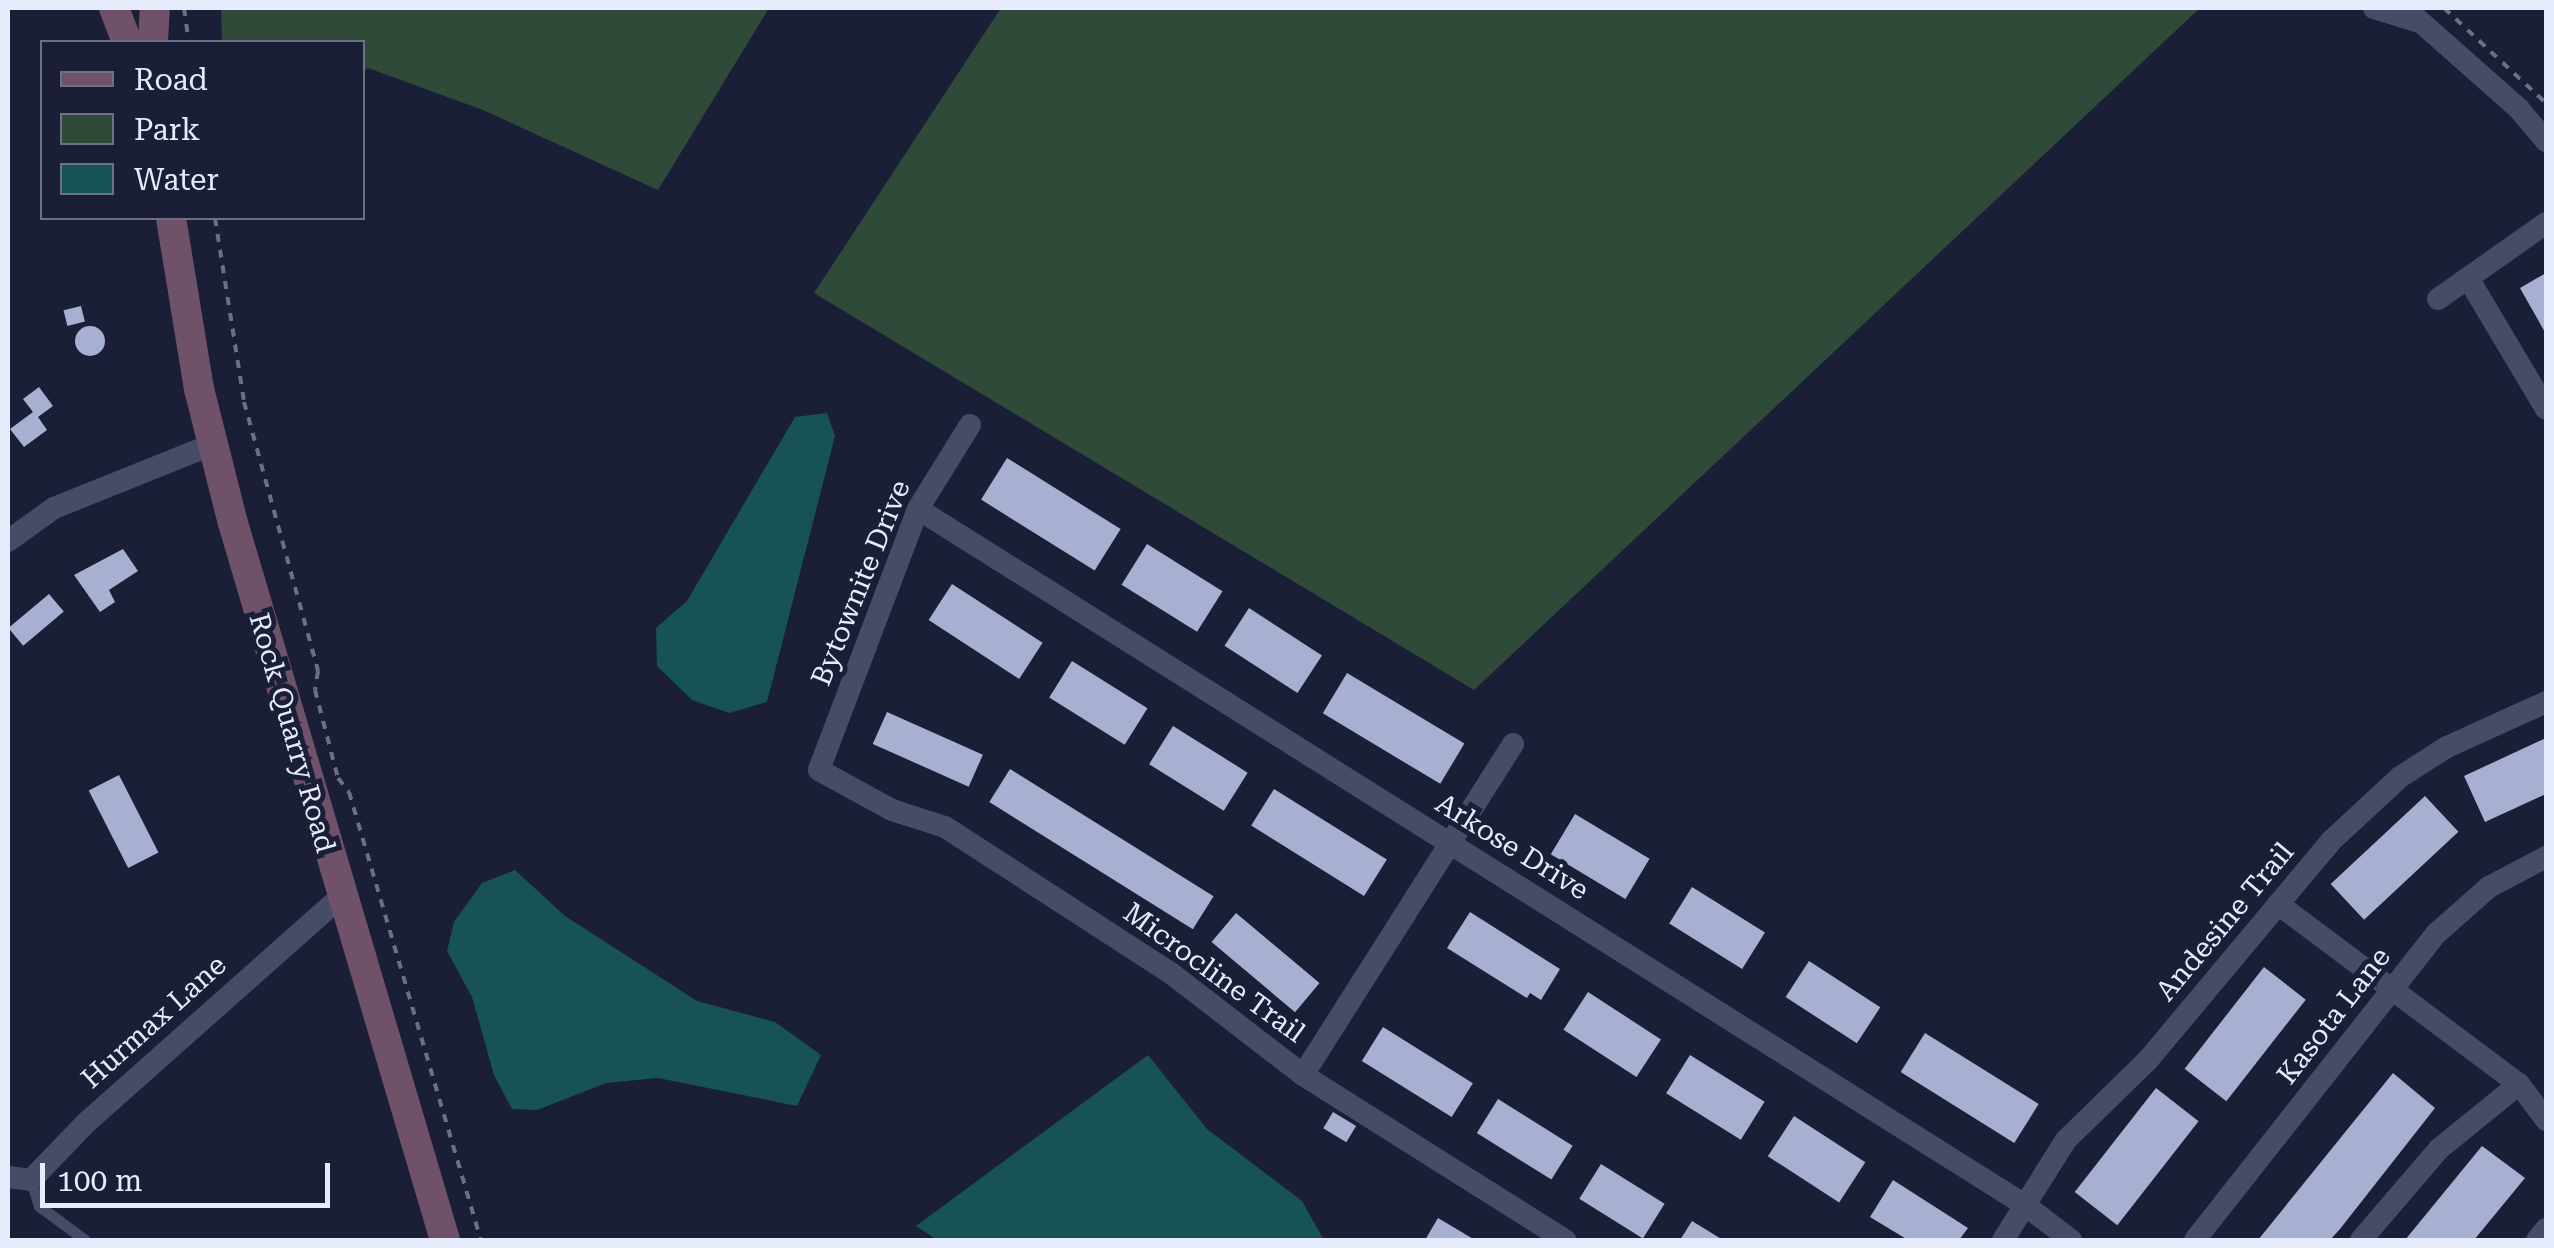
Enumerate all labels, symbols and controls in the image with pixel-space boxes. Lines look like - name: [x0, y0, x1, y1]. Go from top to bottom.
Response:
- legend: [40, 40, 365, 220]
- text: Road: [134, 62, 208, 97]
- text: Park: [134, 112, 200, 147]
- text: Water: [134, 162, 219, 197]
- street label: Bytownite Drive: [804, 475, 918, 691]
- street label: Rock Quarry Road: [242, 609, 342, 857]
- street label: Arkose Drive: [1429, 787, 1595, 907]
- street label: Andesine Trail: [2149, 836, 2301, 1008]
- street label: Microcline Trail: [1117, 896, 1311, 1050]
- street label: Kasota Lane: [2270, 941, 2398, 1091]
- street label: Hurmax Lane: [75, 948, 233, 1096]
- scale bar: [45, 1143, 335, 1205]
- text: 100 m: [57, 1163, 142, 1198]

